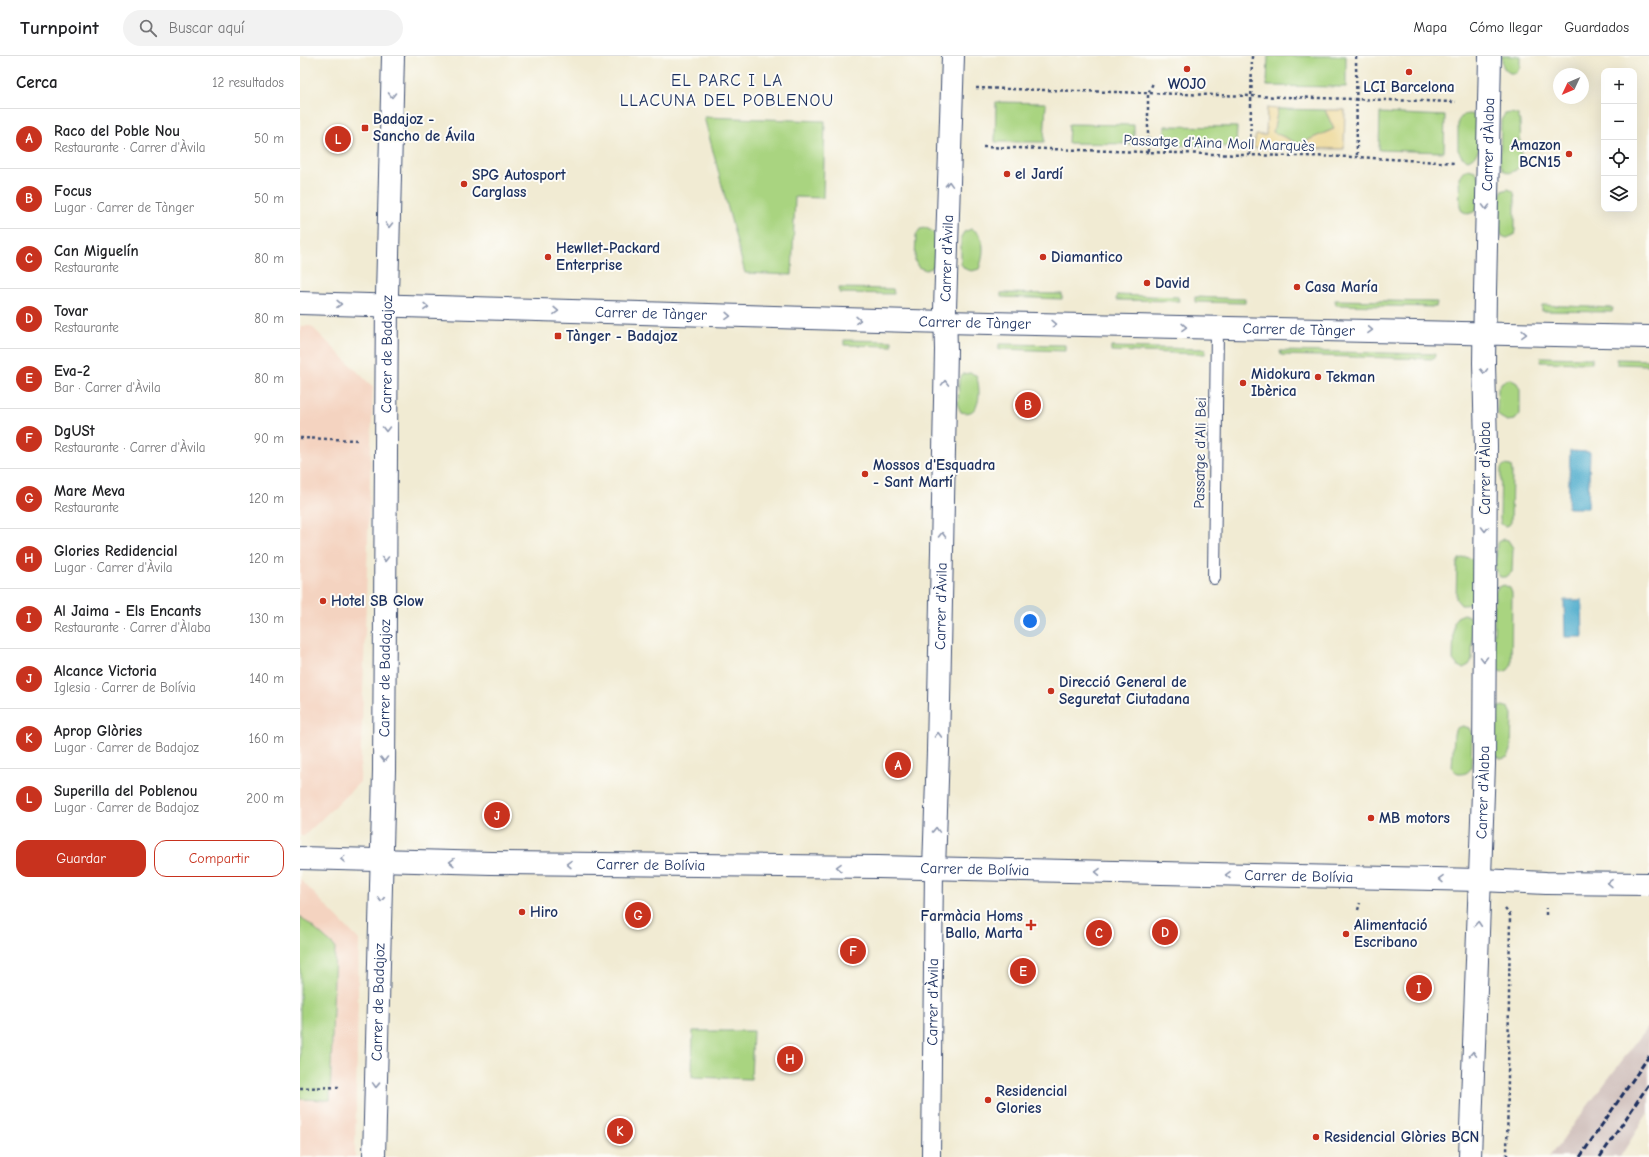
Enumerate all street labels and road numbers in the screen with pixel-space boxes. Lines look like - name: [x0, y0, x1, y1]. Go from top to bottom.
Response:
- street label: Carrer d'Àlaba: [1478, 97, 1498, 191]
- street label: Passatge d'Aina Moll Marquès: [1123, 131, 1315, 155]
- street label: Carrer d'Àvila: [936, 214, 957, 302]
- street label: Carrer de Badajoz: [377, 295, 396, 413]
- street label: Carrer de Tànger: [595, 303, 707, 324]
- street label: Carrer de Tànger: [918, 312, 1031, 333]
- street label: Carrer de Tànger: [1242, 319, 1355, 340]
- street label: Passatge d'Ali Bei: [1190, 397, 1210, 509]
- street label: Carrer d'Àlaba: [1475, 421, 1494, 515]
- street label: Carrer d'Àvila: [931, 562, 951, 650]
- street label: Carrer de Badajoz: [375, 619, 394, 737]
- street label: Carrer d'Àlaba: [1472, 745, 1493, 839]
- street label: Carrer de Bolívia: [596, 855, 706, 874]
- street label: Carrer de Bolívia: [920, 859, 1030, 879]
- street label: Carrer de Bolívia: [1244, 866, 1353, 886]
- street label: Carrer de Badajoz: [367, 942, 389, 1061]
- street label: Carrer d'Àvila: [923, 958, 942, 1046]

